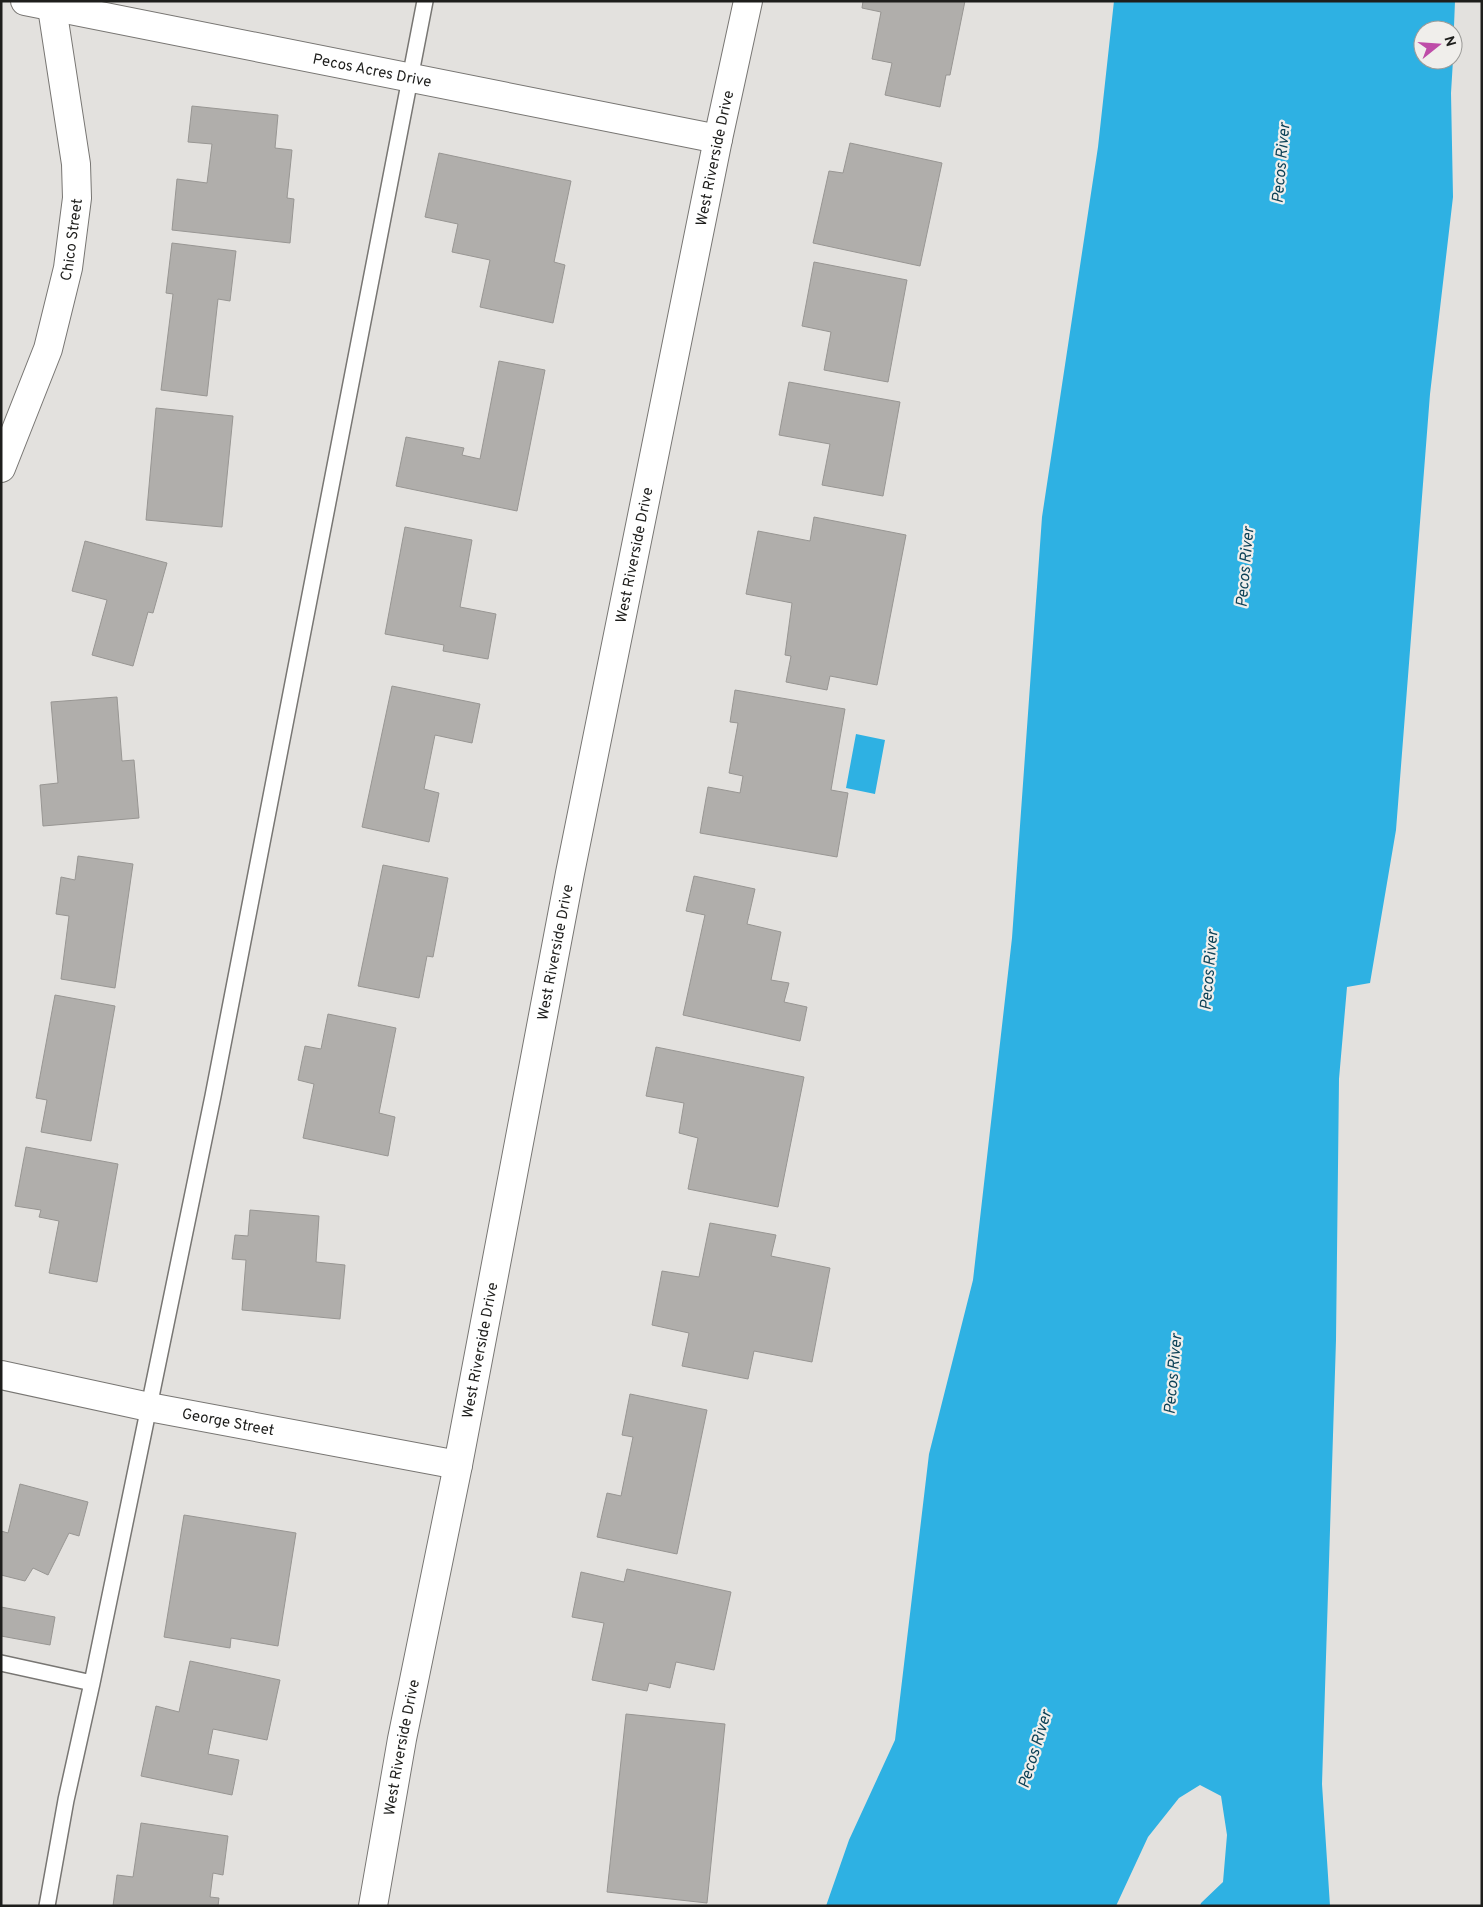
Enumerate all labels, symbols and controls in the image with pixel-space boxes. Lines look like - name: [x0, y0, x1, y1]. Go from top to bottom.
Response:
- north arrow: [1413, 20, 1463, 70]
- text: N: [1439, 34, 1459, 49]
- street label: Pecos Acres Drive: [311, 50, 433, 93]
- street label: West Riverside Drive: [693, 89, 739, 228]
- water label: Pecos River: [1269, 120, 1296, 204]
- street label: Chico Street: [57, 198, 88, 283]
- street label: West Riverside Drive: [613, 486, 659, 625]
- water label: Pecos River: [1233, 524, 1260, 608]
- street label: West Riverside Drive: [534, 883, 579, 1022]
- water label: Pecos River: [1197, 927, 1224, 1011]
- street label: West Riverside Drive: [459, 1281, 503, 1420]
- water label: Pecos River: [1161, 1331, 1188, 1415]
- street label: George Street: [180, 1405, 276, 1441]
- street label: West Riverside Drive: [381, 1678, 425, 1817]
- water label: Pecos River: [1015, 1706, 1058, 1791]

